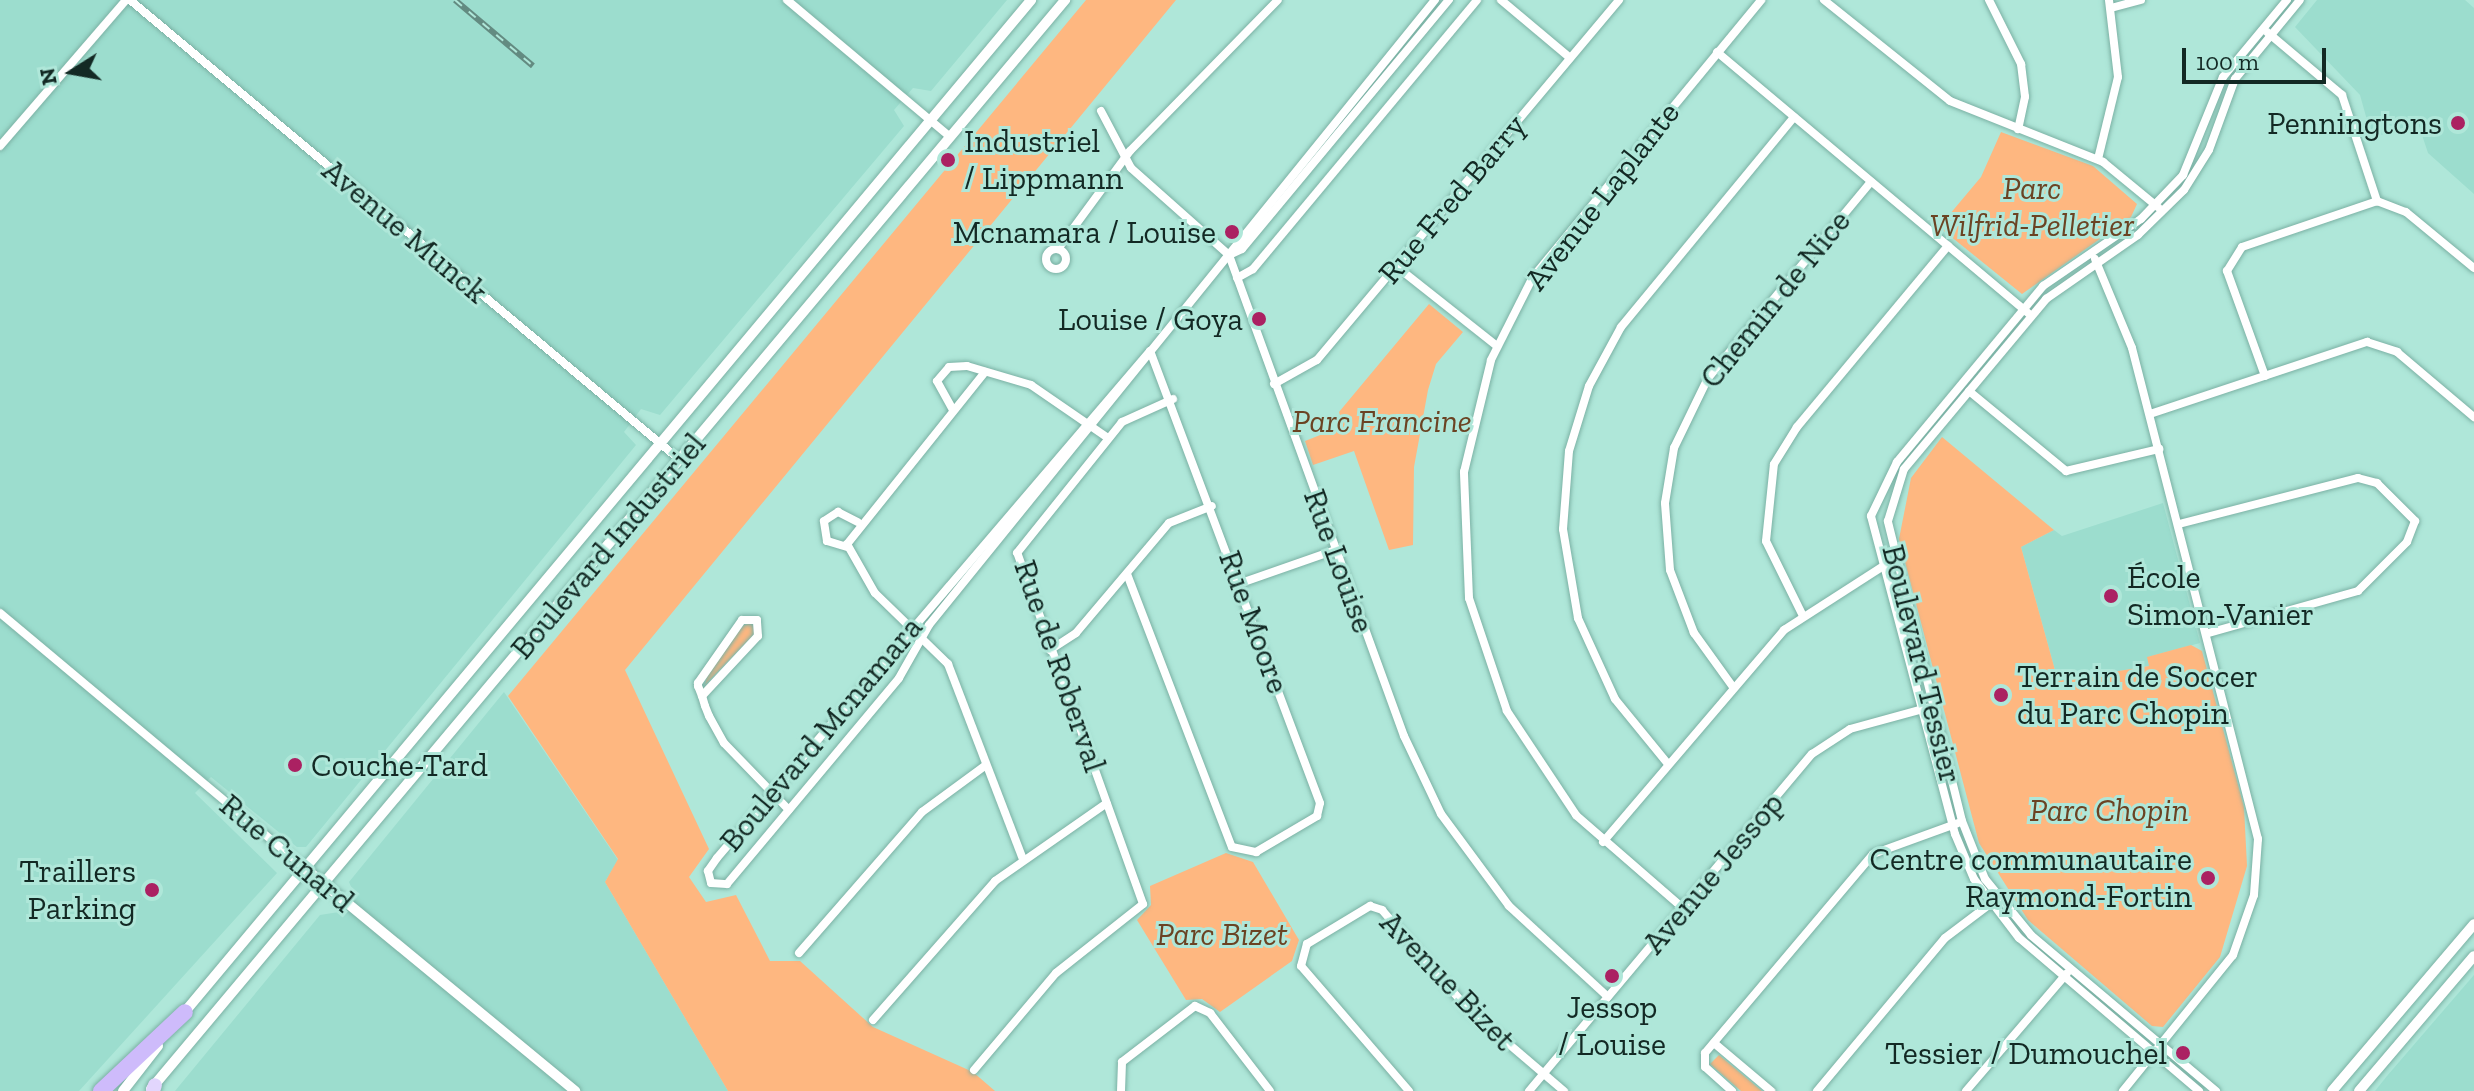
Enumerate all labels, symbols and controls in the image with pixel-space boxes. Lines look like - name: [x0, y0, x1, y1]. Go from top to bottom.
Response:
- north arrow: [32, 32, 112, 112]
- scale bar: [2186, 32, 2330, 82]
- text: 100 m: [2196, 47, 2259, 76]
- text: N: [33, 66, 63, 87]
- street label: Avenue Laplante: [1517, 94, 1687, 298]
- place label: Penningtons: [2267, 104, 2442, 142]
- street label: Rue Fred Barry: [1370, 107, 1534, 291]
- marker: Penningtons: [2449, 114, 2467, 132]
- place label: Industriel / Lippmann: [964, 123, 1123, 198]
- street label: Avenue Munck: [315, 151, 495, 311]
- marker: Industriel / Lippmann: [939, 151, 957, 169]
- park label: Parc Wilfrid-Pelletier: [1930, 170, 2134, 245]
- street label: Chemin de Nice: [1692, 202, 1858, 396]
- place label: Mcnamara / Louise: [953, 213, 1216, 251]
- marker: Mcnamara / Louise: [1223, 223, 1241, 241]
- place label: Louise / Goya: [1058, 300, 1243, 338]
- marker: Louise / Goya: [1250, 310, 1268, 328]
- park label: Parc Francine: [1292, 402, 1472, 440]
- street label: Boulevard Industriel: [502, 425, 714, 667]
- street label: Rue Louise: [1295, 484, 1383, 638]
- street label: Boulevard Tessier: [1874, 540, 1970, 788]
- street label: Rue Moore: [1211, 546, 1297, 698]
- street label: Rue de Roberval: [1006, 555, 1114, 777]
- place label: École Simon-Vanier: [2127, 559, 2314, 634]
- marker: École Simon-Vanier: [2102, 587, 2120, 605]
- street label: Boulevard Mcnamara: [712, 609, 930, 859]
- place label: Terrain de Soccer du Parc Chopin: [2017, 658, 2258, 733]
- marker: Terrain de Soccer du Parc Chopin: [1992, 686, 2010, 704]
- place label: Couche-Tard: [311, 746, 488, 784]
- marker: Couche-Tard: [286, 756, 304, 774]
- street label: Avenue Jessop: [1634, 784, 1792, 962]
- street label: Rue Cunard: [212, 786, 362, 920]
- park label: Parc Chopin: [2030, 791, 2188, 829]
- place label: Centre communautaire Raymond-Fortin: [1869, 841, 2192, 916]
- place label: Traillers Parking: [19, 853, 136, 928]
- marker: Centre communautaire Raymond-Fortin: [2199, 869, 2217, 887]
- marker: Traillers Parking: [143, 881, 161, 899]
- street label: Avenue Bizet: [1372, 903, 1524, 1059]
- park label: Parc Bizet: [1156, 915, 1288, 953]
- marker: Jessop / Louise: [1603, 967, 1621, 985]
- place label: Jessop / Louise: [1558, 989, 1666, 1064]
- place label: Tessier / Dumouchel: [1885, 1034, 2167, 1072]
- marker: Tessier / Dumouchel: [2174, 1044, 2192, 1062]

